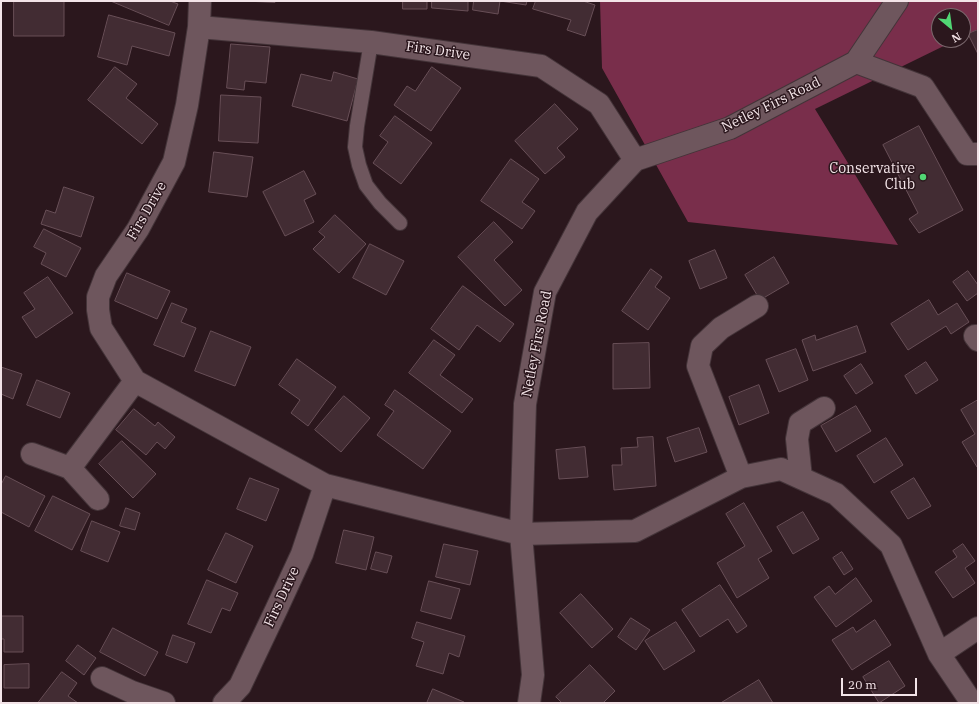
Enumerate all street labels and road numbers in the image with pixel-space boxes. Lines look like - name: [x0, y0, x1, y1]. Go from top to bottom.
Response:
- street label: Firs Drive: [405, 38, 471, 64]
- street label: Netley Firs Road: [719, 74, 823, 136]
- street label: Firs Drive: [124, 179, 170, 243]
- street label: Netley Firs Road: [518, 289, 556, 399]
- street label: Firs Drive: [261, 564, 303, 630]

